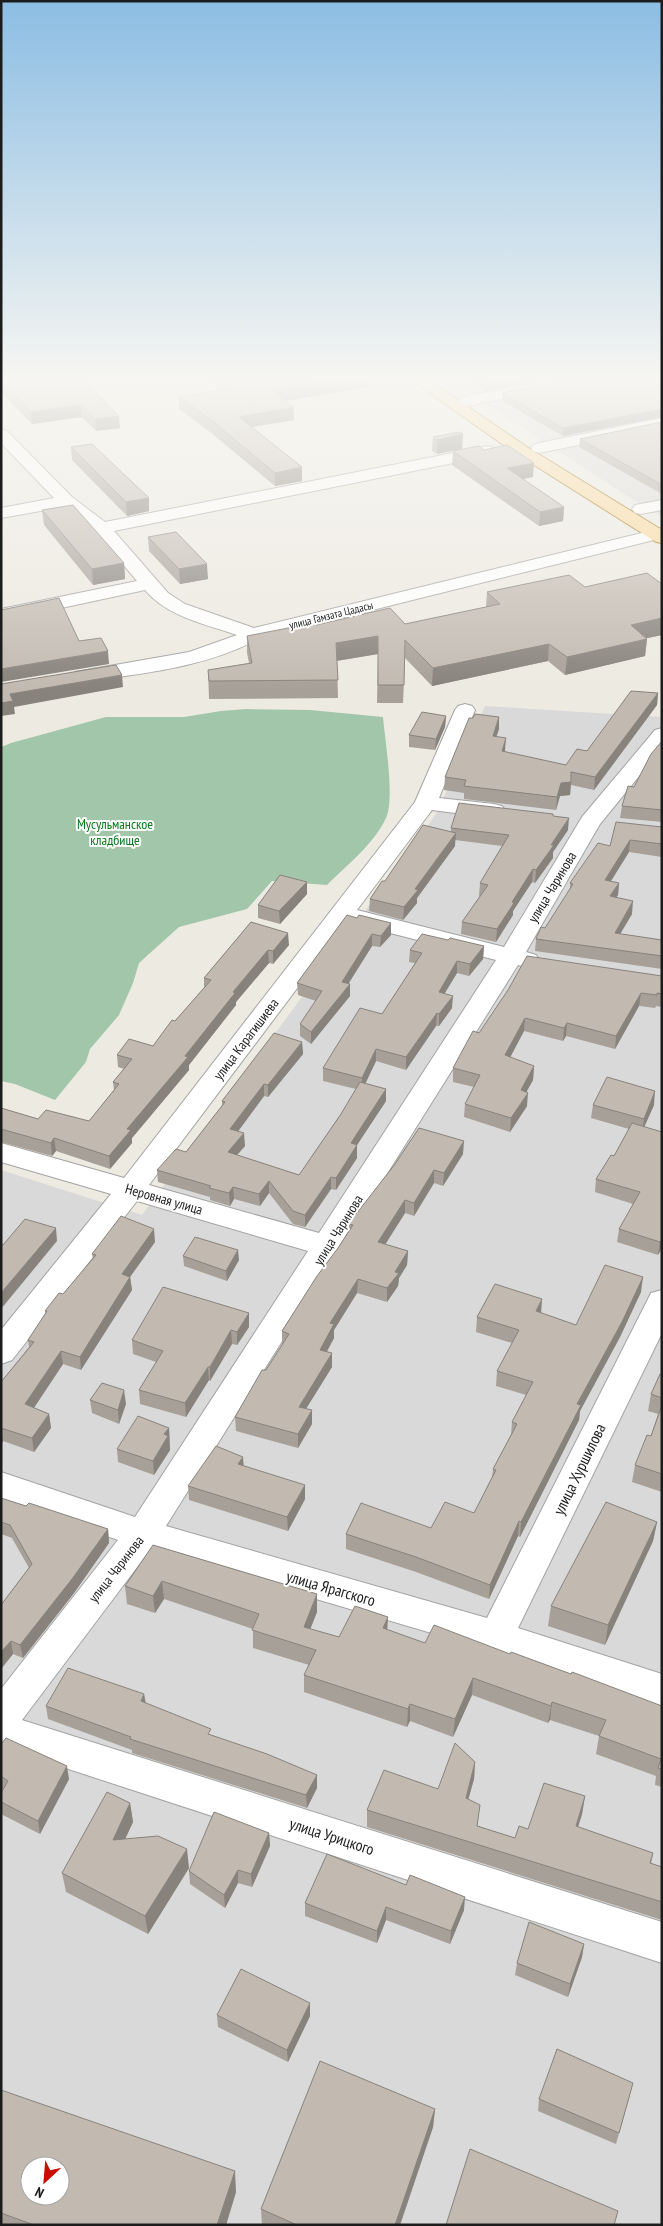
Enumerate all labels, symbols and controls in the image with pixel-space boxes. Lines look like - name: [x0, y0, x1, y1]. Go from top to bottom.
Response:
- street label: улица Гамзата Цадасы: [288, 598, 374, 632]
- park label: Мусульманское кладбище: [77, 815, 153, 849]
- street label: улица Чаринова: [524, 848, 580, 926]
- street label: улица Карагишиева: [209, 995, 283, 1083]
- street label: Неровная улица: [123, 1179, 205, 1219]
- street label: улица Чаринова: [309, 1191, 367, 1269]
- street label: улица Хуршилова: [548, 1420, 610, 1518]
- street label: улица Чаринова: [84, 1532, 148, 1606]
- street label: улица Ярагского: [284, 1566, 378, 1610]
- street label: улица Урицкого: [287, 1813, 377, 1859]
- north arrow: [20, 2156, 70, 2206]
- text: N: [32, 2183, 47, 2202]

